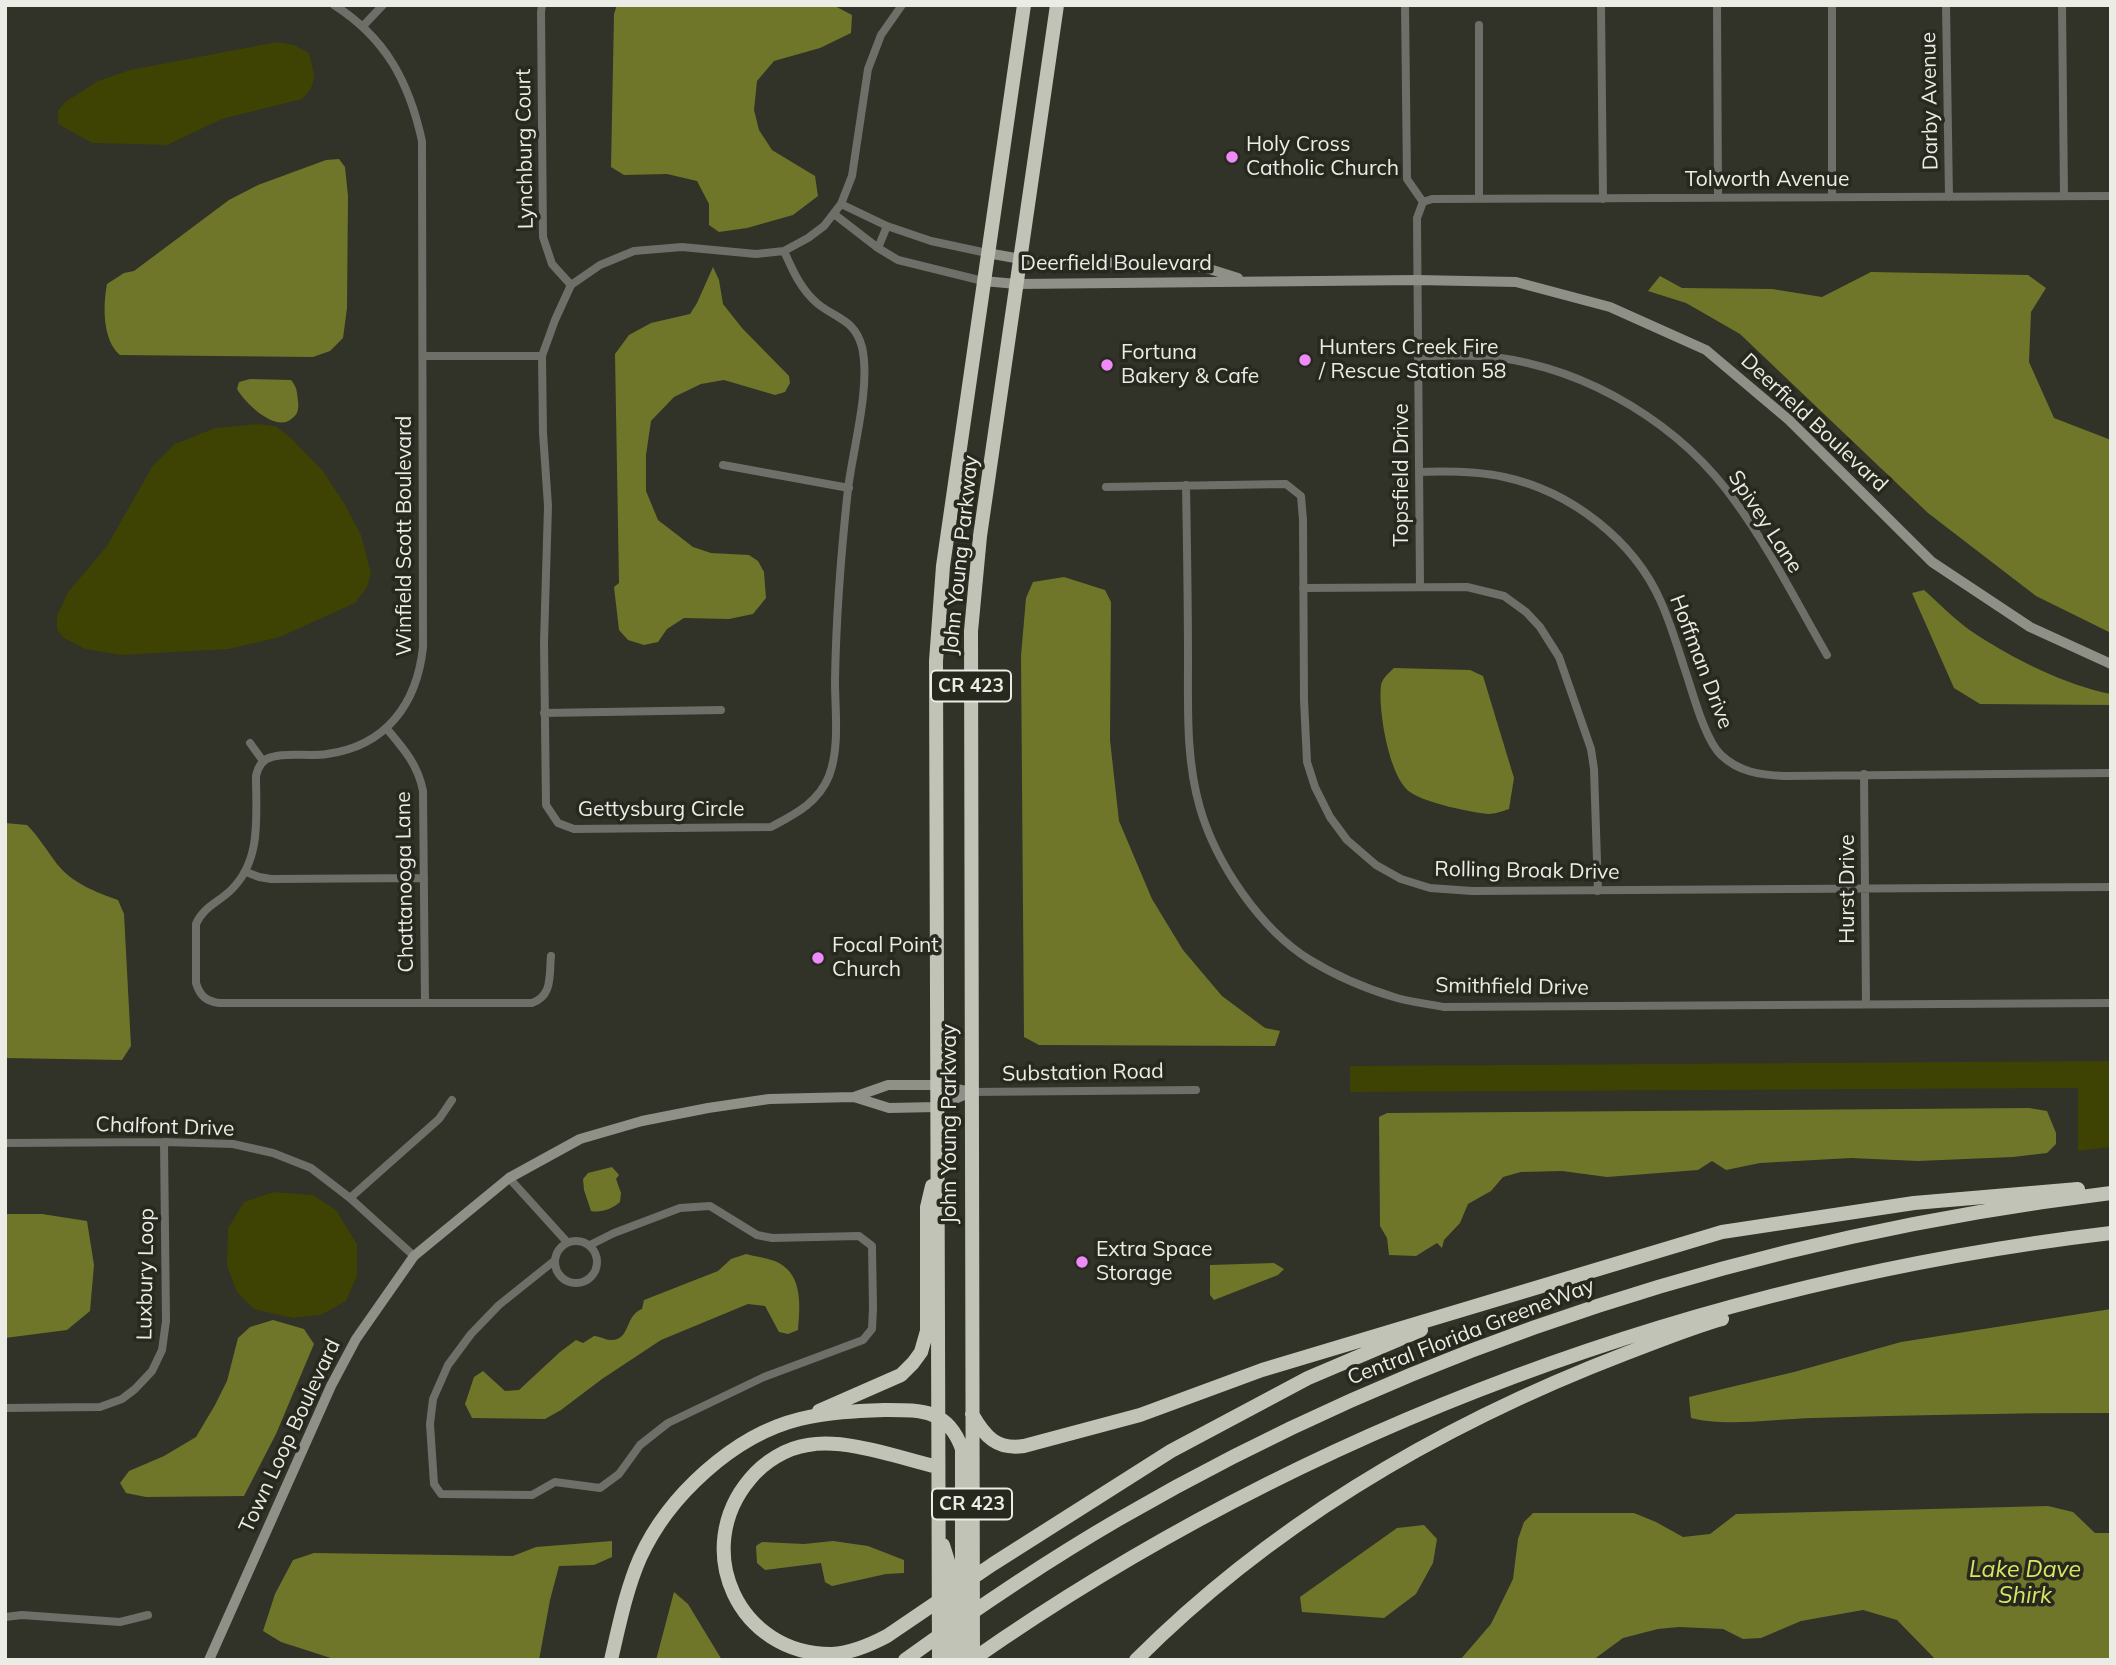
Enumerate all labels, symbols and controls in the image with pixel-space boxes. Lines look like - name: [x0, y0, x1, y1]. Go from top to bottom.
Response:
- street label: Darby Avenue: [1916, 32, 1944, 170]
- street label: Lynchburg Court: [511, 69, 539, 229]
- place label: Holy Cross Catholic Church: [1246, 132, 1399, 182]
- marker: Holy Cross Catholic Church: [1224, 149, 1240, 165]
- street label: Tolworth Avenue: [1685, 167, 1849, 193]
- street label: Deerfield Boulevard: [1020, 251, 1212, 277]
- place label: Hunters Creek Fire / Rescue Station 58: [1319, 335, 1506, 385]
- place label: Fortuna Bakery & Cafe: [1121, 340, 1259, 390]
- street label: Deerfield Boulevard: [1735, 348, 1893, 498]
- marker: Hunters Creek Fire / Rescue Station 58: [1297, 352, 1313, 368]
- marker: Fortuna Bakery & Cafe: [1099, 357, 1115, 373]
- street label: Topsfield Drive: [1389, 403, 1415, 547]
- street label: Winfield Scott Boulevard: [392, 416, 418, 656]
- street label: John Young Parkway: [938, 454, 984, 656]
- street label: Spivey Lane: [1722, 466, 1808, 578]
- street label: Hoffman Drive: [1664, 591, 1738, 733]
- road number: CR 423: [931, 670, 1011, 702]
- street label: Chattanooga Lane: [391, 791, 419, 973]
- street label: Gettysburg Circle: [578, 797, 744, 823]
- street label: Hurst Drive: [1835, 834, 1861, 944]
- street label: Rolling Broak Drive: [1434, 857, 1620, 885]
- place label: Focal Point Church: [832, 933, 939, 983]
- marker: Focal Point Church: [810, 950, 826, 966]
- street label: Smithfield Drive: [1435, 973, 1589, 1001]
- street label: John Young Parkway: [937, 1024, 963, 1224]
- street label: Substation Road: [1002, 1059, 1164, 1087]
- street label: Chalfont Drive: [95, 1112, 235, 1142]
- street label: Luxbury Loop: [132, 1208, 160, 1340]
- place label: Extra Space Storage: [1096, 1237, 1212, 1287]
- marker: Extra Space Storage: [1074, 1254, 1090, 1270]
- street label: Central Florida GreeneWay: [1344, 1273, 1598, 1391]
- street label: Town Loop Boulevard: [234, 1335, 346, 1537]
- road number: CR 423: [932, 1488, 1012, 1520]
- water label: Lake Dave Shirk: [1969, 1556, 2081, 1610]

